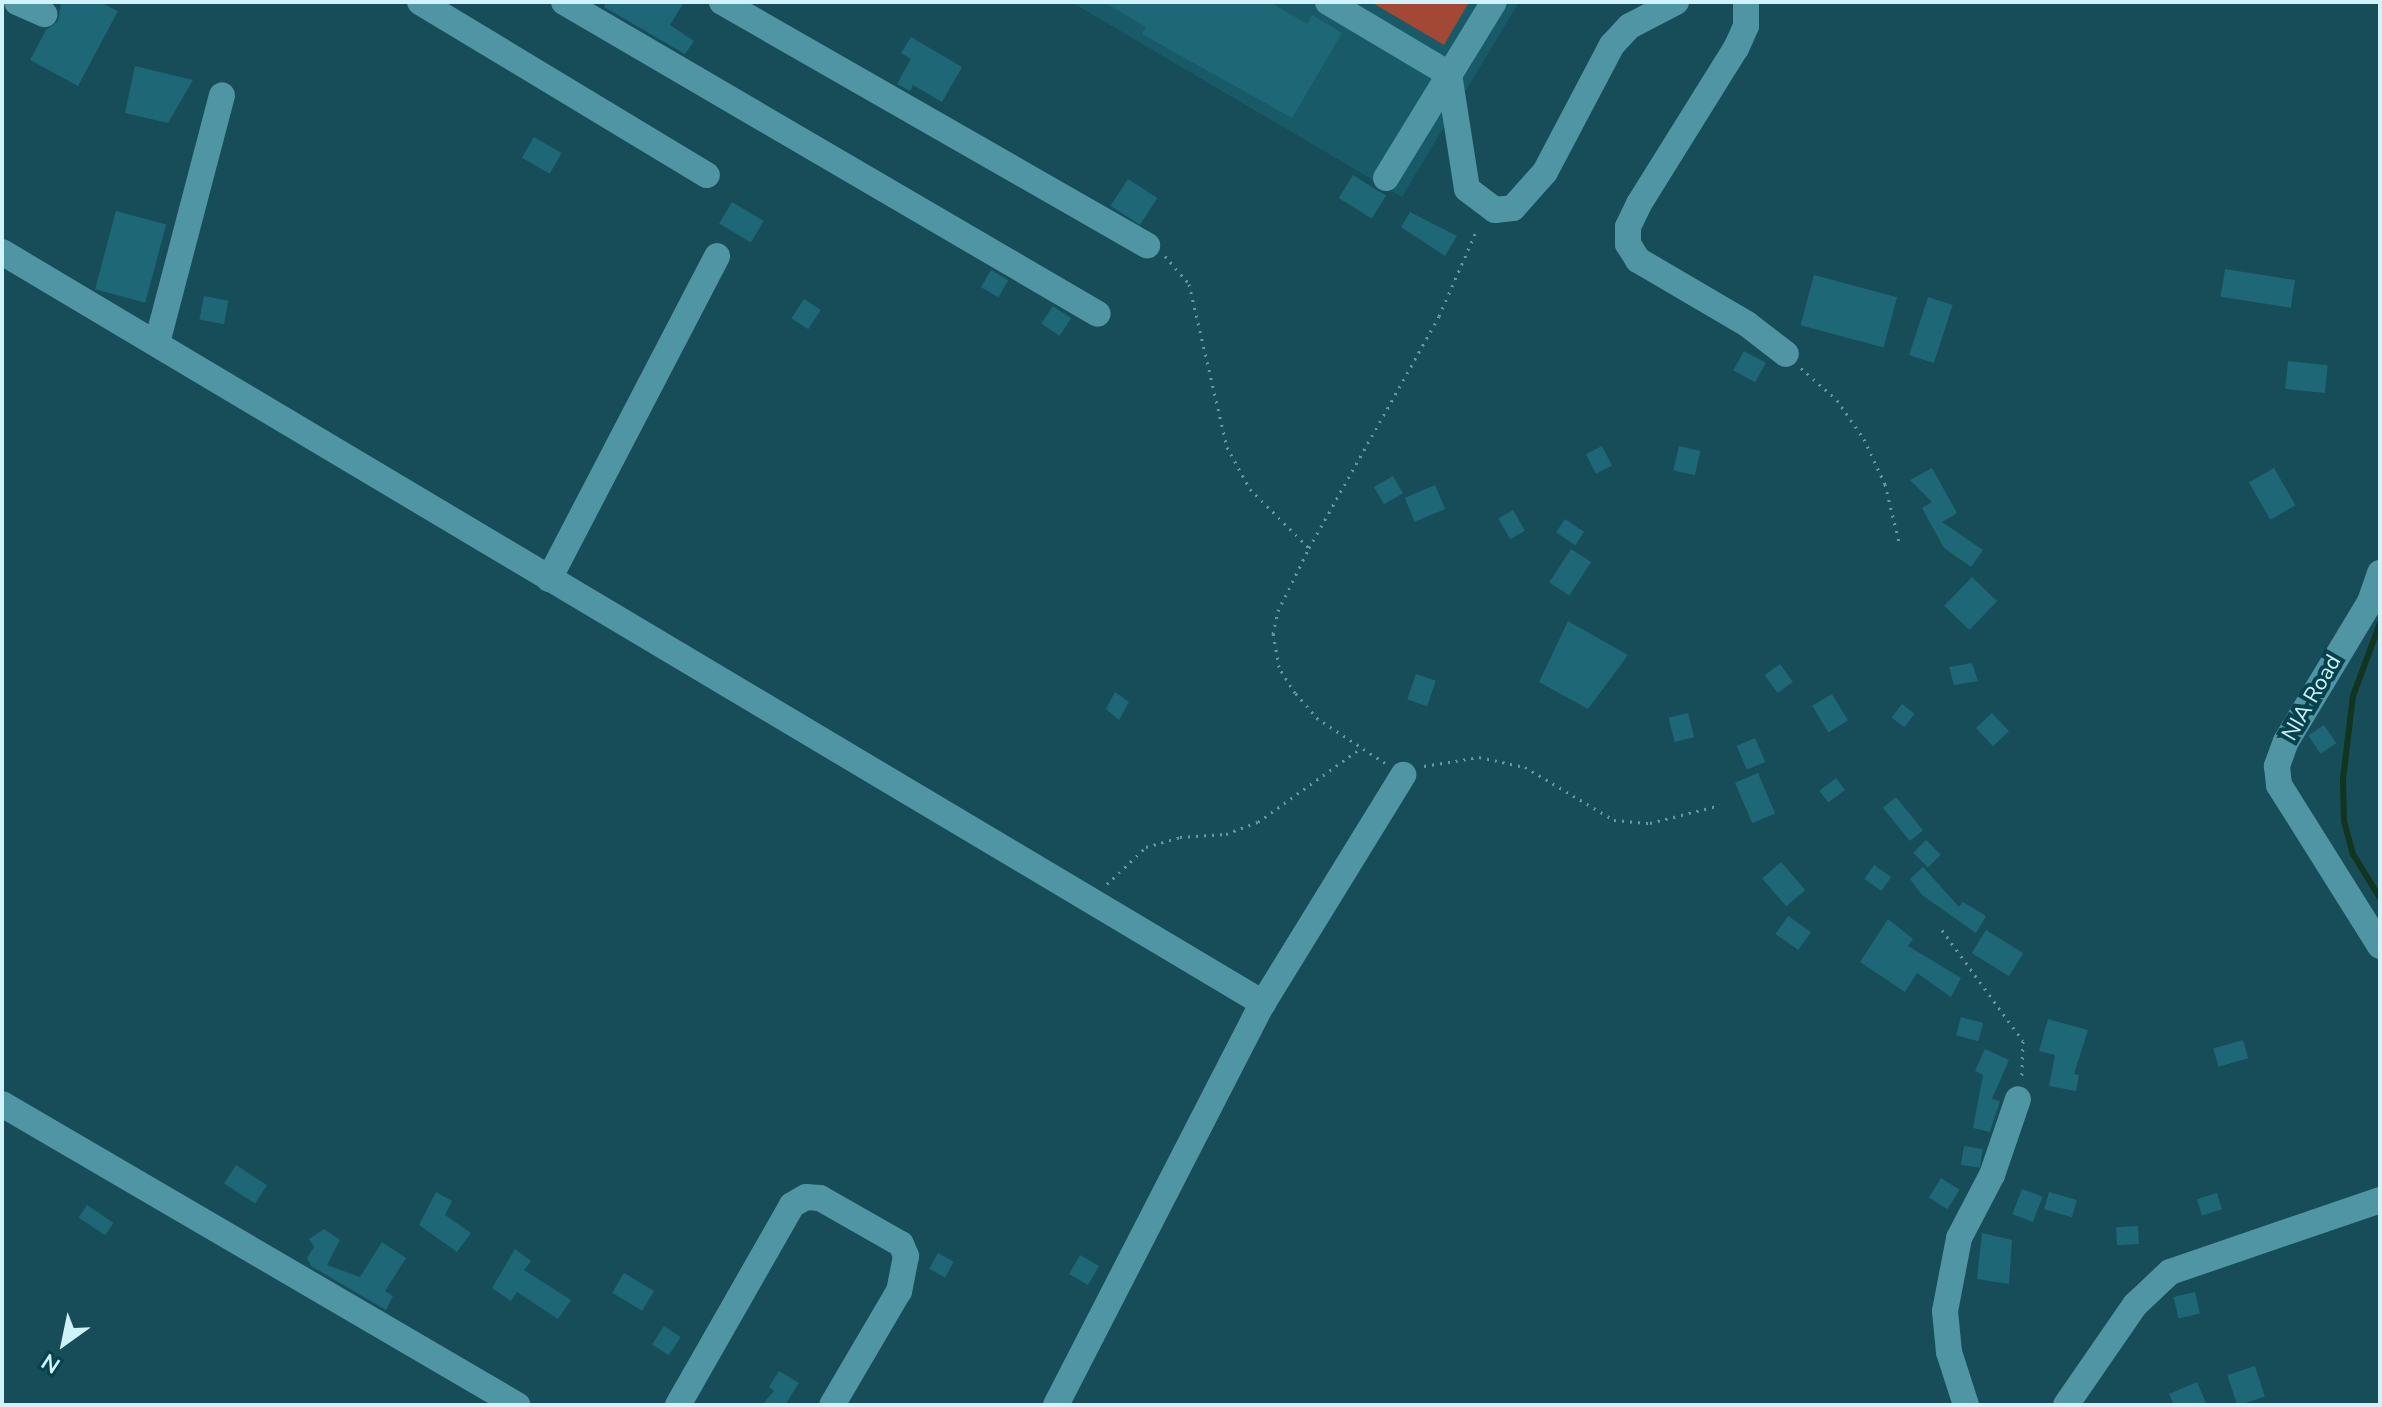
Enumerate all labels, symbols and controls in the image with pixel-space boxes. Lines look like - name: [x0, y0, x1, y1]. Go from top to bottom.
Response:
- street label: NIA Road: [2277, 650, 2347, 746]
- north arrow: [24, 1303, 104, 1383]
- text: N: [36, 1346, 66, 1380]

